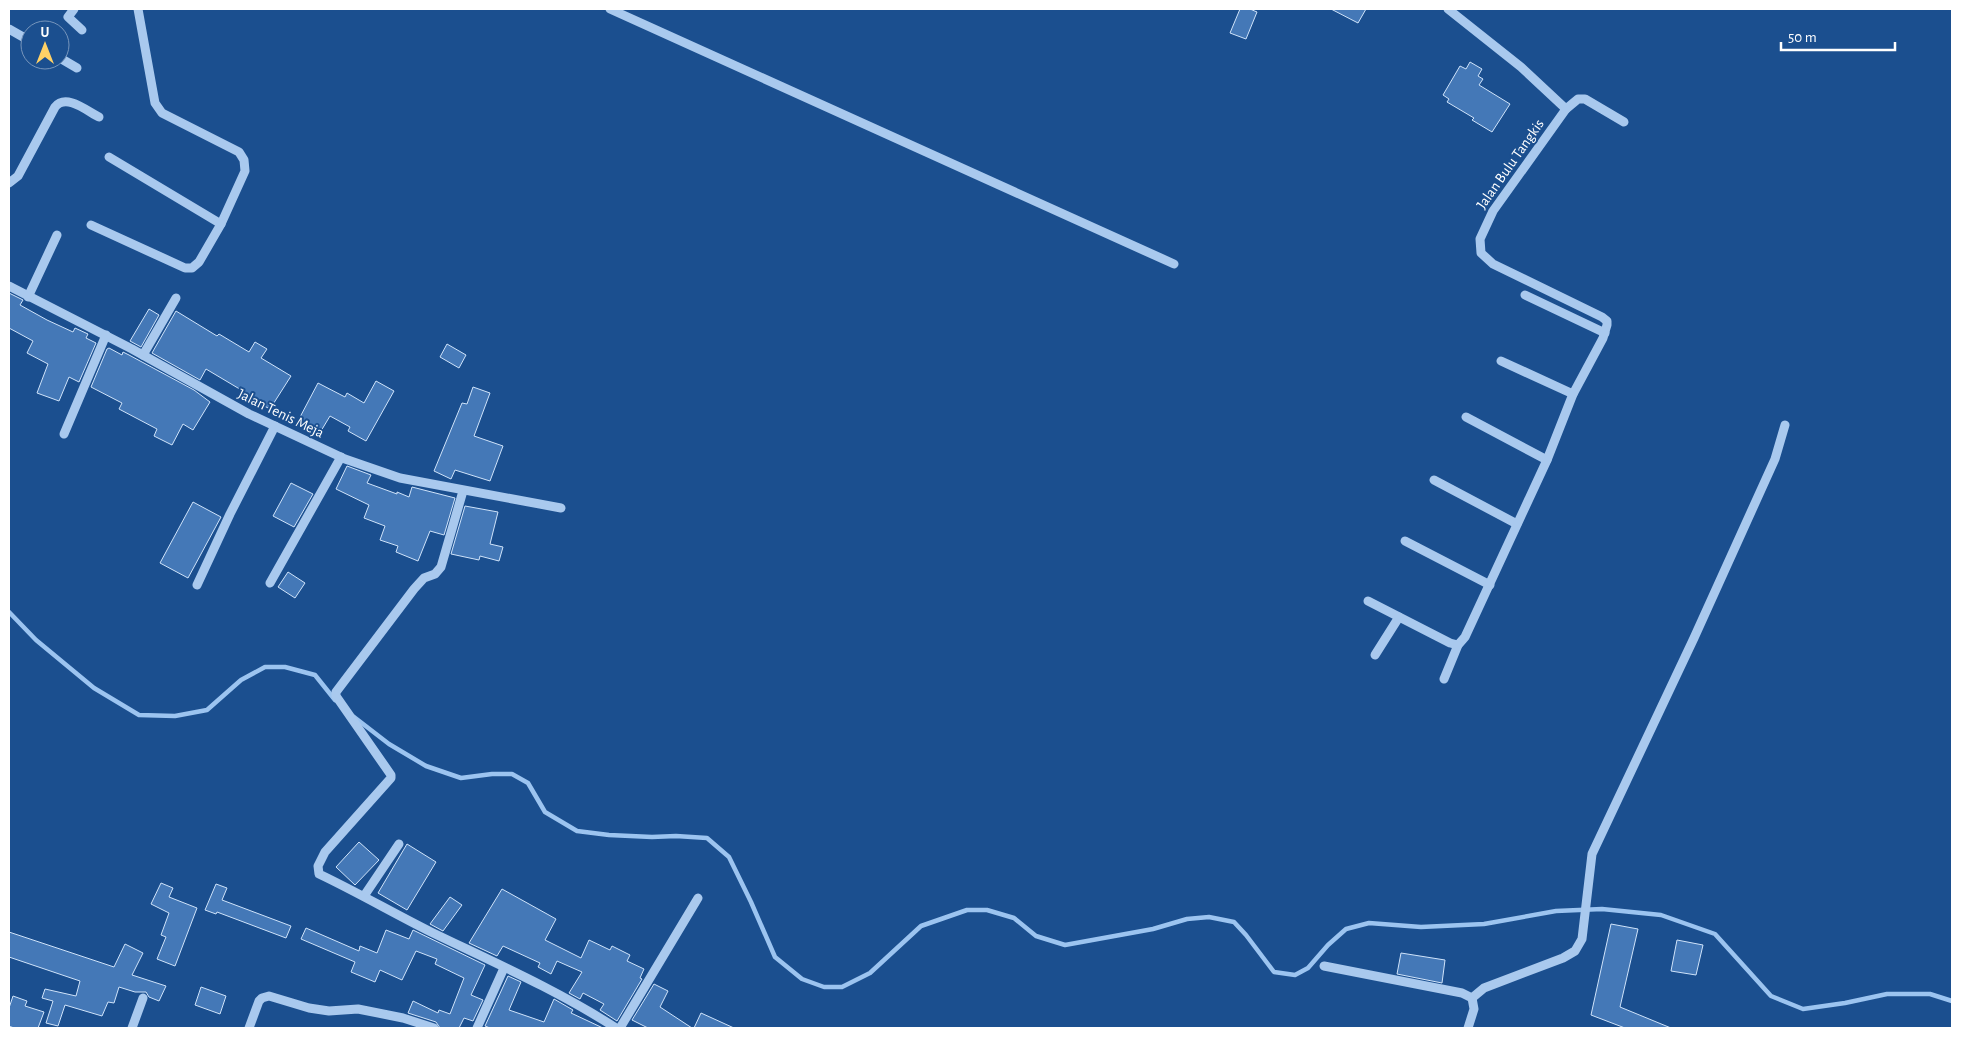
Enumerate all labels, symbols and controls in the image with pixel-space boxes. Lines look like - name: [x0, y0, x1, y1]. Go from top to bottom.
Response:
- north arrow: [20, 20, 70, 70]
- scale bar: [1781, 20, 1895, 52]
- text: U: [41, 26, 50, 40]
- text: 50 m: [1788, 30, 1817, 45]
- street label: Jalan Bulu Tangkis: [1474, 117, 1547, 212]
- street label: Jalan Tenis Meja: [235, 386, 326, 441]

